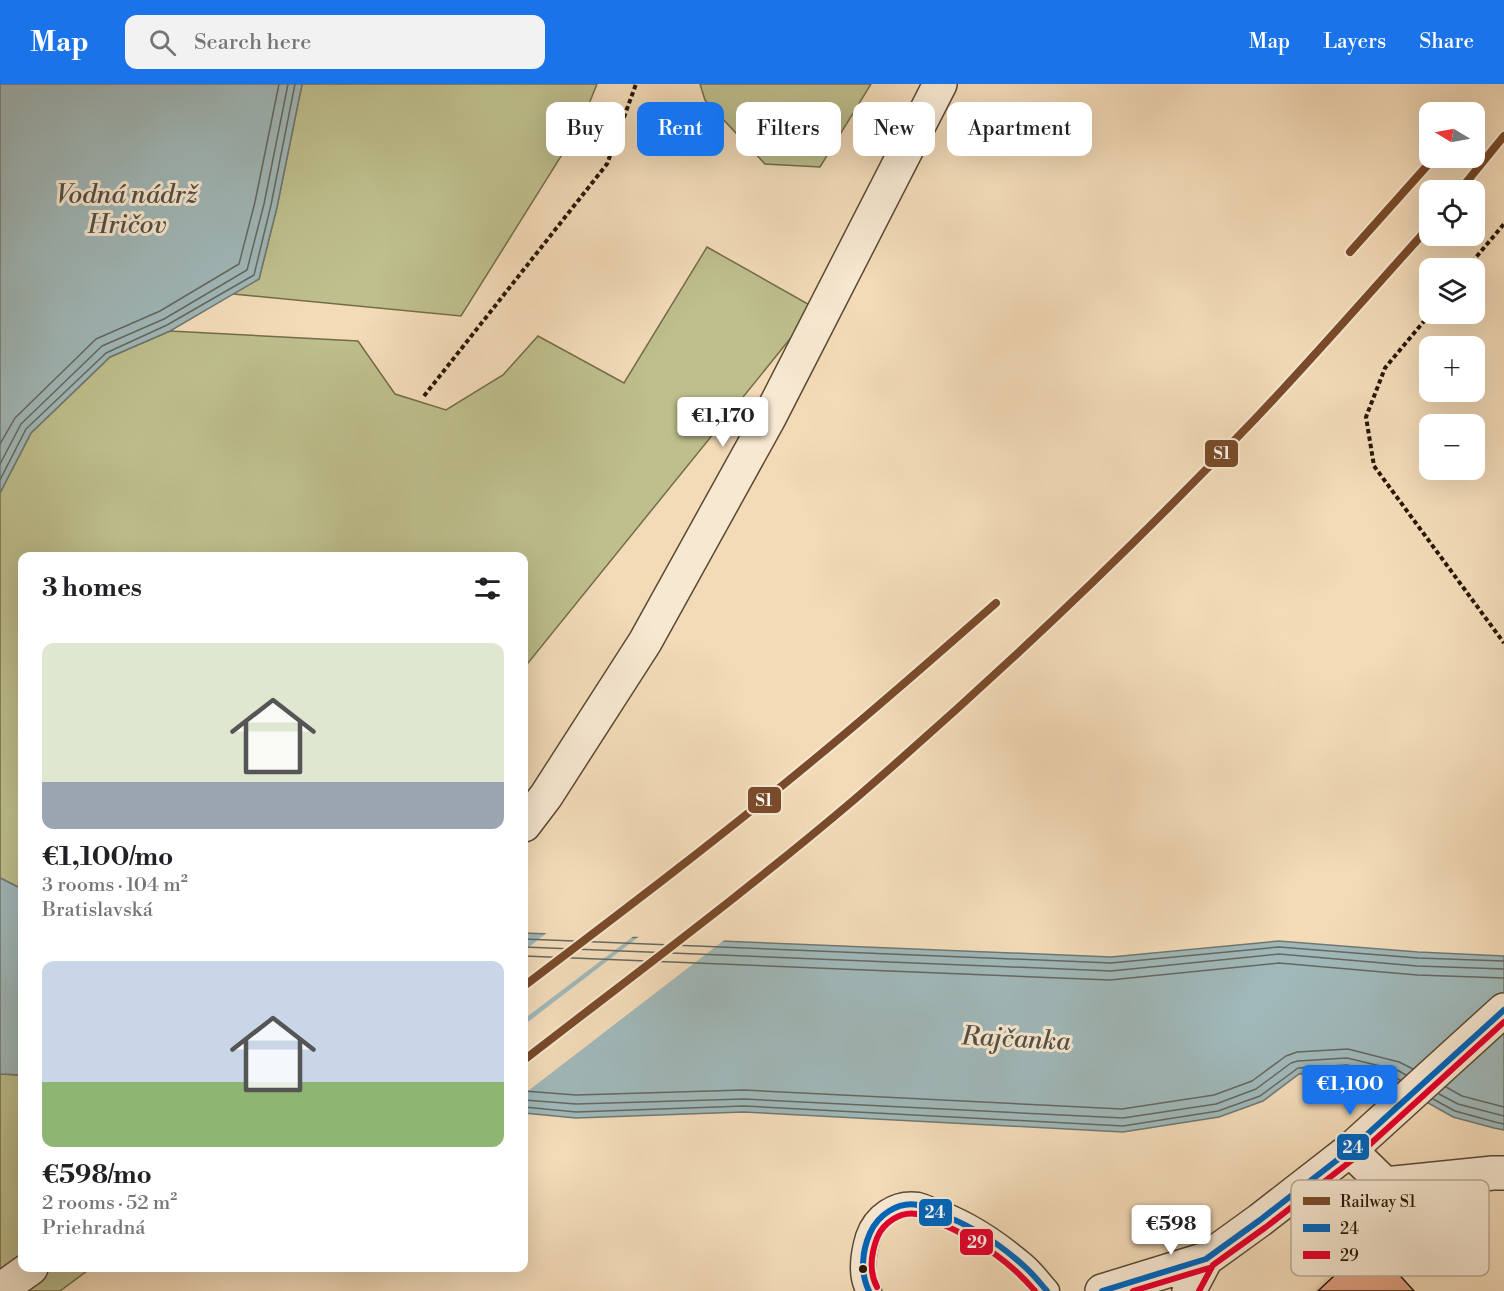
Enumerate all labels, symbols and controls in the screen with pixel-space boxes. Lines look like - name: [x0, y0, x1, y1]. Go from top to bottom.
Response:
- search box: [125, 15, 545, 69]
- text: Map: [30, 25, 89, 60]
- icon: search: [146, 26, 179, 59]
- text: Search here: [194, 29, 311, 56]
- text: Map: [1249, 29, 1290, 55]
- text: Layers: [1323, 29, 1386, 55]
- text: Share: [1419, 29, 1474, 55]
- chip: Buy: [546, 102, 625, 156]
- chip: Rent: [637, 102, 724, 156]
- chip: Filters: [736, 102, 841, 156]
- chip: New: [853, 102, 935, 156]
- chip: Apartment: [947, 102, 1092, 156]
- north arrow: [1419, 102, 1485, 168]
- map controls: [1419, 102, 1485, 480]
- water label: Vodná nádrž Hričov: [56, 179, 200, 241]
- button: locate: [1419, 180, 1485, 246]
- button: layers: [1419, 258, 1485, 324]
- button: +: [1419, 336, 1485, 402]
- pin: €1,170: [674, 397, 772, 448]
- text: €1,170: [691, 404, 755, 429]
- button: −: [1419, 414, 1485, 480]
- line badge: S1: [1204, 439, 1239, 468]
- text: S1: [1214, 444, 1231, 464]
- text: 3 homes: [42, 572, 142, 604]
- icon: filters: [471, 572, 504, 605]
- icon: home: [219, 682, 327, 790]
- line badge: S1: [747, 786, 782, 814]
- text: S1: [756, 791, 773, 811]
- text: €1,100/mo: [42, 841, 173, 873]
- text: 3 rooms · 104 m²: [42, 873, 188, 898]
- text: Bratislavská: [42, 898, 153, 923]
- icon: home: [219, 1000, 327, 1108]
- water label: Rajčanka: [960, 1020, 1072, 1058]
- pin: €1,100: [1301, 1065, 1399, 1116]
- text: €1,100: [1316, 1072, 1384, 1097]
- line badge: 24: [1336, 1133, 1370, 1161]
- text: 24: [1343, 1138, 1364, 1158]
- text: €598/mo: [42, 1159, 152, 1191]
- legend: [1291, 1180, 1489, 1276]
- text: 2 rooms · 52 m²: [42, 1191, 177, 1216]
- text: Railway S1: [1340, 1192, 1416, 1212]
- line badge: 24: [918, 1198, 953, 1227]
- text: 24: [925, 1203, 946, 1223]
- pin: €598: [1135, 1205, 1207, 1256]
- text: €598: [1146, 1212, 1196, 1237]
- text: Priehradná: [42, 1216, 145, 1241]
- text: 24: [1340, 1219, 1359, 1239]
- line badge: 29: [959, 1228, 994, 1256]
- text: 29: [967, 1233, 987, 1253]
- text: 29: [1340, 1246, 1359, 1266]
- unlabelled marker: [857, 1263, 869, 1275]

